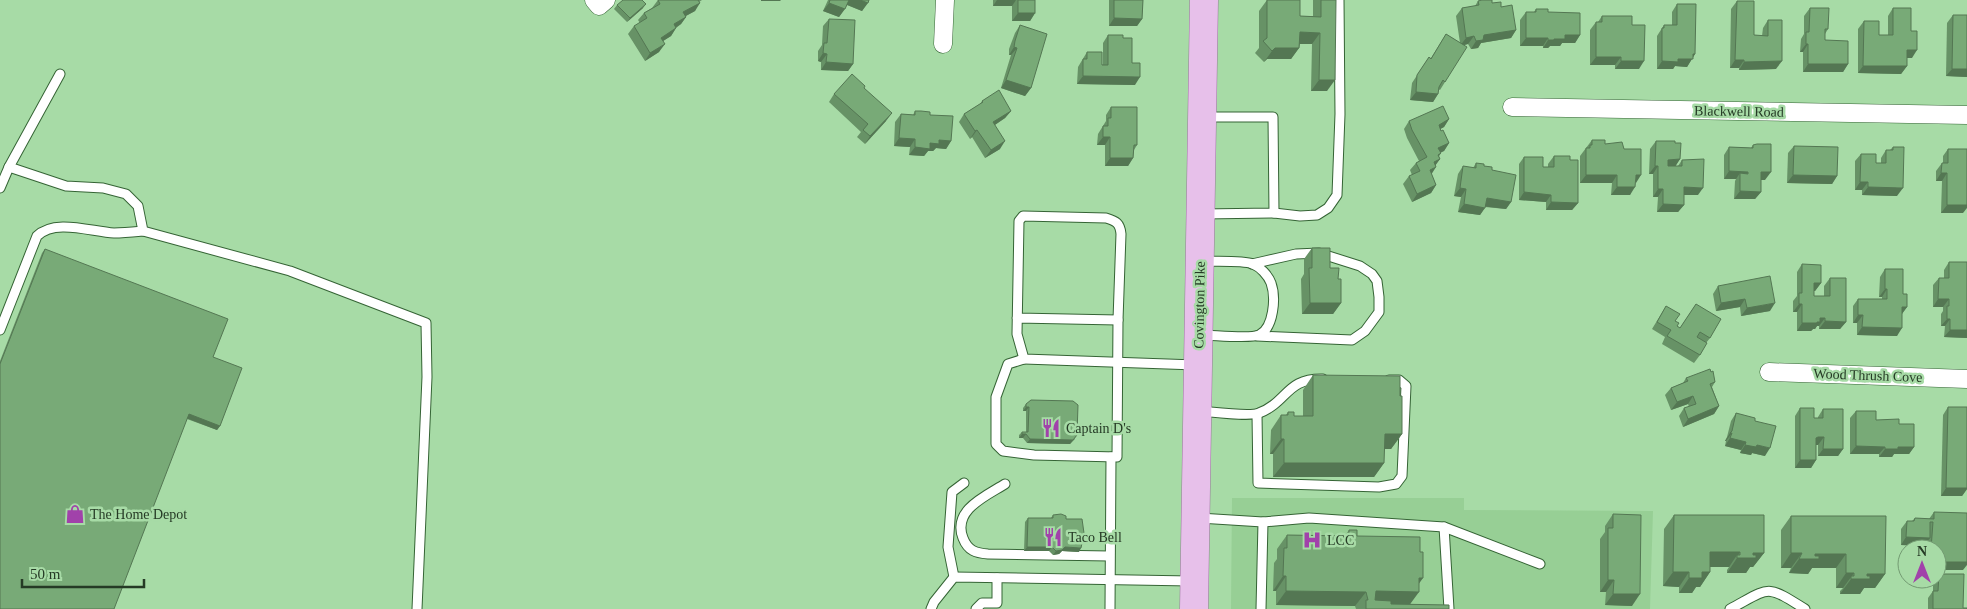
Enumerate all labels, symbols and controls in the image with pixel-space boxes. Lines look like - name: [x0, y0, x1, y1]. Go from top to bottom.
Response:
- street label: Blackwell Road: [1694, 103, 1784, 120]
- street label: Covington Pike: [1191, 261, 1208, 349]
- street label: Wood Thrush Cove: [1813, 366, 1923, 385]
- restaurant icon: Captain D's: [1040, 417, 1062, 439]
- place label: Captain D's: [1066, 421, 1131, 436]
- shop icon: The Home Depot: [64, 503, 86, 525]
- place label: The Home Depot: [90, 507, 187, 522]
- restaurant icon: Taco Bell: [1042, 526, 1064, 548]
- hospital icon: LCC: [1301, 529, 1323, 551]
- place label: Taco Bell: [1068, 530, 1122, 545]
- place label: LCC: [1327, 533, 1354, 548]
- north arrow: [1897, 539, 1947, 589]
- text: N: [1917, 544, 1927, 559]
- scale bar: [22, 556, 145, 588]
- text: 50 m: [30, 566, 61, 582]

